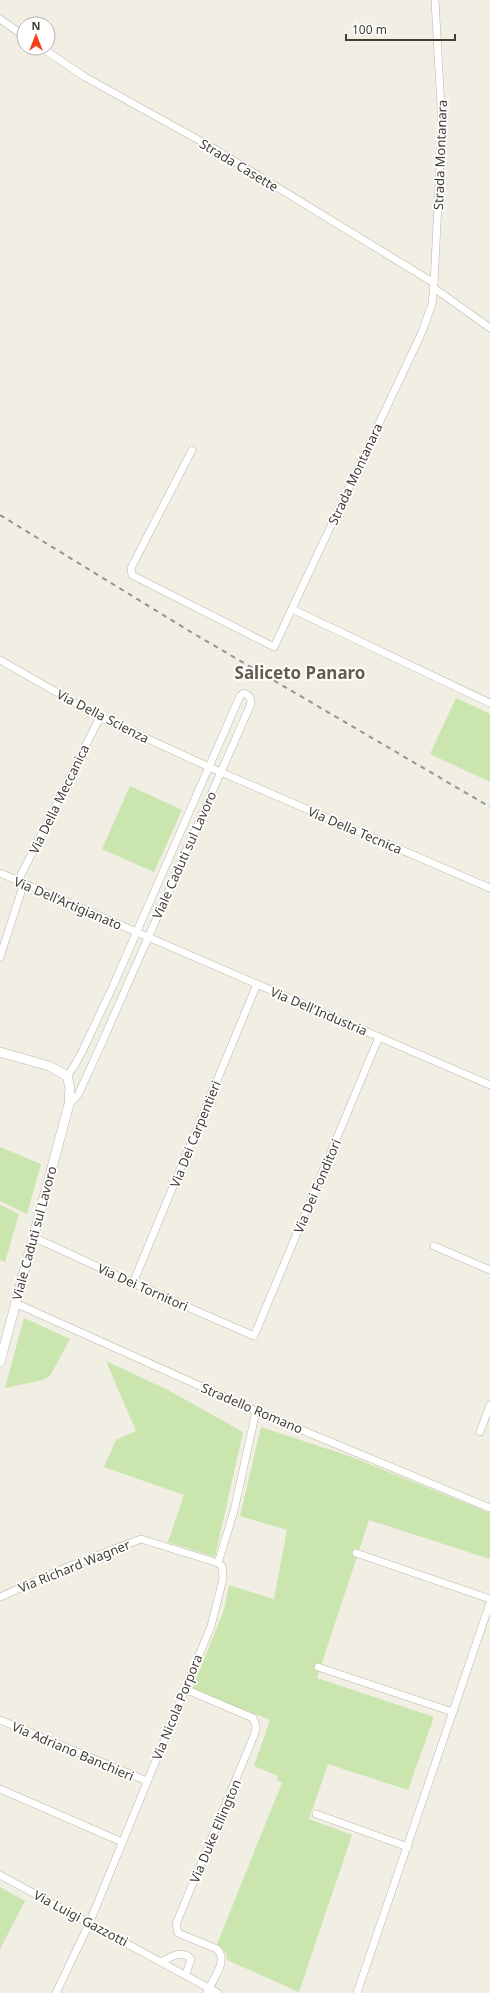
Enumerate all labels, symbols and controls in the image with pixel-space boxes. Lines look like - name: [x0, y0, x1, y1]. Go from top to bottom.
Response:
- north arrow: [16, 16, 56, 56]
- scale bar: [346, 16, 455, 42]
- text: N: [32, 18, 40, 33]
- text: 100 m: [352, 21, 387, 38]
- street label: Strada Montanara: [429, 100, 451, 210]
- street label: Strada Casette: [196, 134, 282, 196]
- street label: Strada Montanara: [324, 420, 386, 528]
- district label: Saliceto Panaro: [235, 661, 365, 684]
- street label: Via Della Scienza: [54, 685, 152, 747]
- street label: Via Della Meccanica: [25, 741, 93, 857]
- street label: Viale Caduti sul Lavoro: [148, 788, 220, 922]
- street label: Via Della Tecnica: [305, 802, 405, 858]
- street label: Via Dell'Artigianato: [11, 872, 125, 934]
- street label: Via Dell'Industria: [268, 982, 370, 1040]
- street label: Via Dei Carpentieri: [165, 1078, 225, 1190]
- street label: Via Dei Fonditori: [289, 1136, 345, 1236]
- street label: Viale Caduti sul Lavoro: [7, 1164, 61, 1302]
- street label: Via Dei Tornitori: [95, 1259, 191, 1315]
- street label: Stradello Romano: [198, 1378, 306, 1438]
- street label: Via Richard Wagner: [15, 1535, 133, 1597]
- street label: Via Nicola Porpora: [148, 1651, 206, 1763]
- street label: Via Adriano Banchieri: [9, 1717, 137, 1785]
- street label: Via Duke Ellington: [185, 1776, 245, 1886]
- street label: Via Luigi Gazzotti: [31, 1886, 131, 1950]

